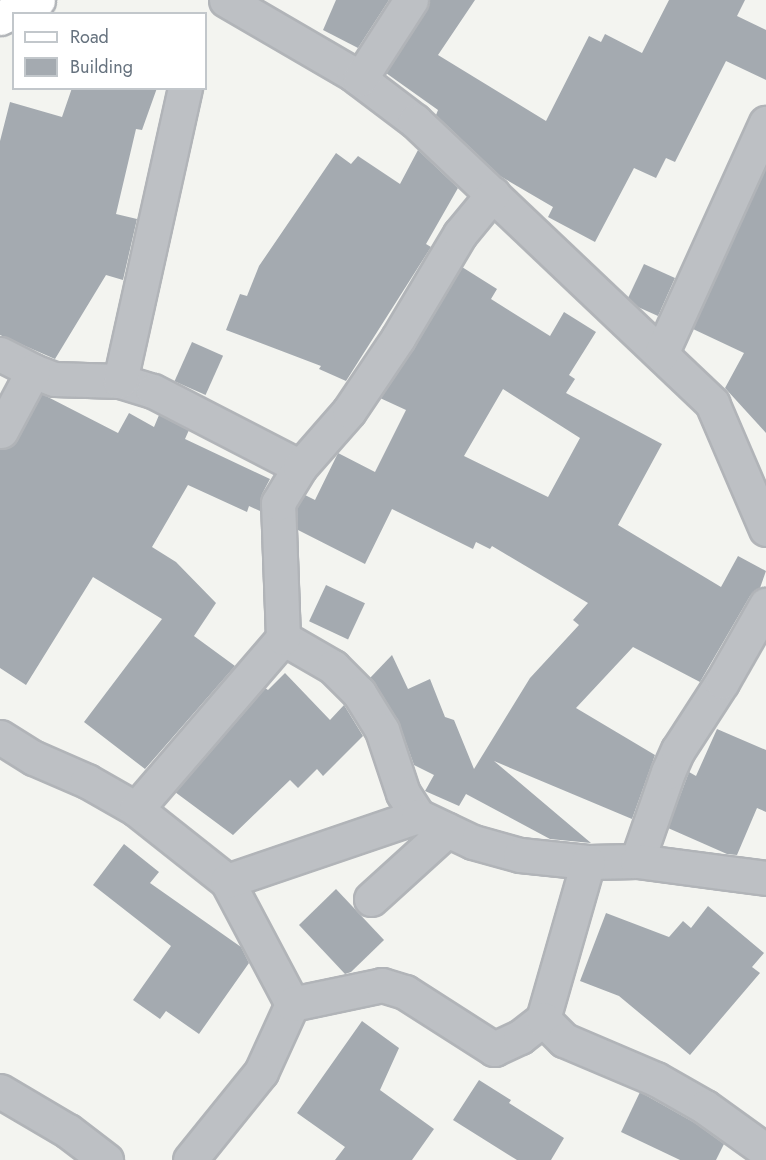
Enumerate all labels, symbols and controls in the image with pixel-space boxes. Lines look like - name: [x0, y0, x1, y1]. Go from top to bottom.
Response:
- legend: [12, 12, 207, 90]
- text: Road: [70, 24, 109, 50]
- text: Building: [70, 54, 133, 80]

